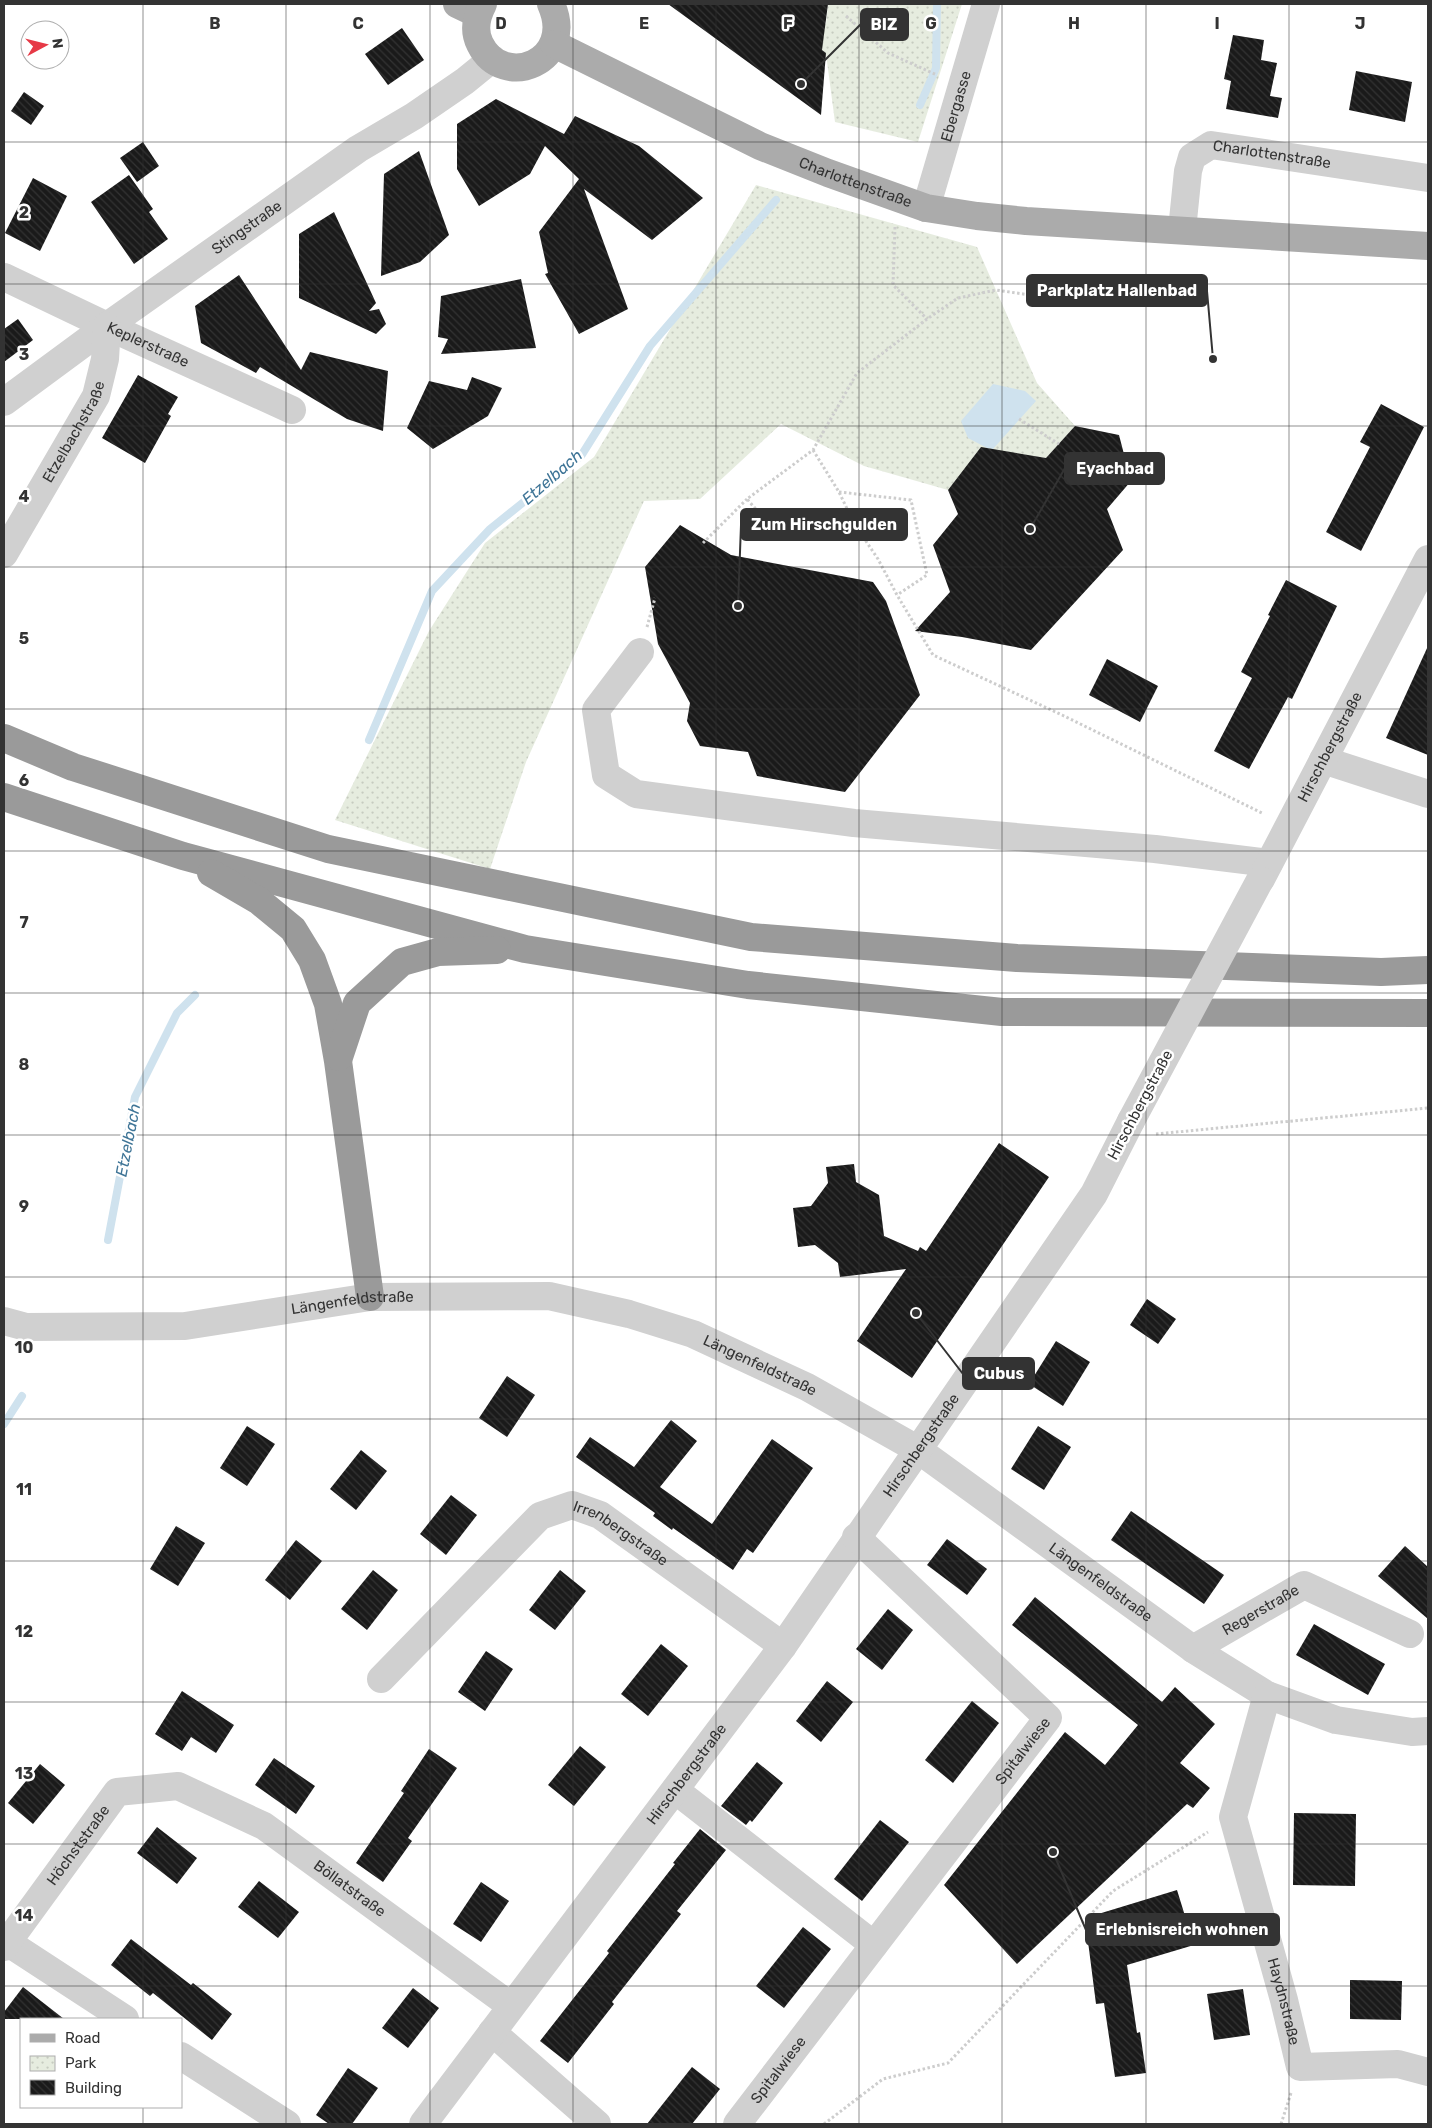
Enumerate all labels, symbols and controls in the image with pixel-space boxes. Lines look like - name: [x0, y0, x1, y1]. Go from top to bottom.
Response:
- callout: BIZ: [861, 9, 908, 40]
- text: B: [209, 14, 221, 33]
- text: C: [352, 14, 364, 33]
- text: D: [495, 14, 507, 33]
- text: E: [639, 14, 649, 33]
- text: F: [783, 14, 793, 33]
- text: G: [925, 14, 937, 33]
- text: H: [1068, 14, 1080, 33]
- text: I: [1214, 14, 1220, 33]
- text: J: [1355, 14, 1365, 33]
- text: BIZ: [871, 15, 897, 34]
- north arrow: [20, 20, 70, 70]
- text: N: [48, 37, 66, 50]
- street label: Ebergasse: [937, 69, 975, 144]
- street label: Charlottenstraße: [1212, 136, 1332, 172]
- street label: Charlottenstraße: [796, 153, 914, 211]
- street label: Stingstraße: [208, 197, 285, 258]
- text: 2: [19, 203, 29, 222]
- callout: Parkplatz Hallenbad: [1027, 275, 1207, 306]
- text: Parkplatz Hallenbad: [1037, 281, 1197, 300]
- street label: Keplerstraße: [104, 318, 192, 371]
- text: 3: [19, 345, 29, 364]
- street label: Etzelbachstraße: [39, 379, 108, 486]
- water label: Etzelbach: [518, 446, 586, 508]
- callout: Eyachbad: [1065, 453, 1164, 484]
- text: Eyachbad: [1076, 459, 1154, 478]
- text: 4: [19, 487, 30, 506]
- callout: Zum Hirschgulden: [741, 509, 907, 540]
- text: Zum Hirschgulden: [751, 515, 897, 534]
- text: 5: [19, 629, 29, 648]
- street label: Hirschbergstraße: [1294, 689, 1366, 805]
- text: 6: [19, 771, 29, 790]
- text: 7: [19, 913, 29, 932]
- street label: Hirschbergstraße: [1104, 1047, 1176, 1163]
- text: 8: [19, 1055, 30, 1074]
- water label: Etzelbach: [112, 1102, 144, 1178]
- text: 9: [19, 1197, 29, 1216]
- street label: Längenfeldstraße: [290, 1288, 414, 1318]
- street label: Längenfeldstraße: [700, 1331, 820, 1400]
- text: 10: [15, 1338, 34, 1357]
- callout: Cubus: [963, 1358, 1034, 1389]
- text: Cubus: [974, 1364, 1024, 1383]
- street label: Hirschbergstraße: [879, 1390, 963, 1501]
- text: 11: [16, 1480, 32, 1499]
- street label: Irrenbergstraße: [571, 1497, 671, 1570]
- street label: Längenfeldstraße: [1045, 1539, 1156, 1626]
- street label: Regerstraße: [1219, 1581, 1302, 1639]
- text: 12: [15, 1622, 33, 1641]
- street label: Spitalwiese: [991, 1714, 1054, 1788]
- street label: Hirschbergstraße: [643, 1720, 730, 1828]
- text: 13: [15, 1764, 33, 1783]
- street label: Höchststraße: [43, 1802, 113, 1889]
- street label: Böllatstraße: [310, 1856, 389, 1921]
- text: 14: [15, 1906, 34, 1925]
- callout: Erlebnisreich wohnen: [1086, 1914, 1279, 1945]
- text: Erlebnisreich wohnen: [1096, 1920, 1268, 1939]
- street label: Haydnstraße: [1264, 1956, 1303, 2047]
- legend: [20, 2018, 182, 2108]
- text: Road: [65, 2029, 101, 2047]
- street label: Spitalwiese: [747, 2033, 810, 2107]
- text: Park: [65, 2054, 96, 2072]
- text: Building: [65, 2079, 122, 2097]

